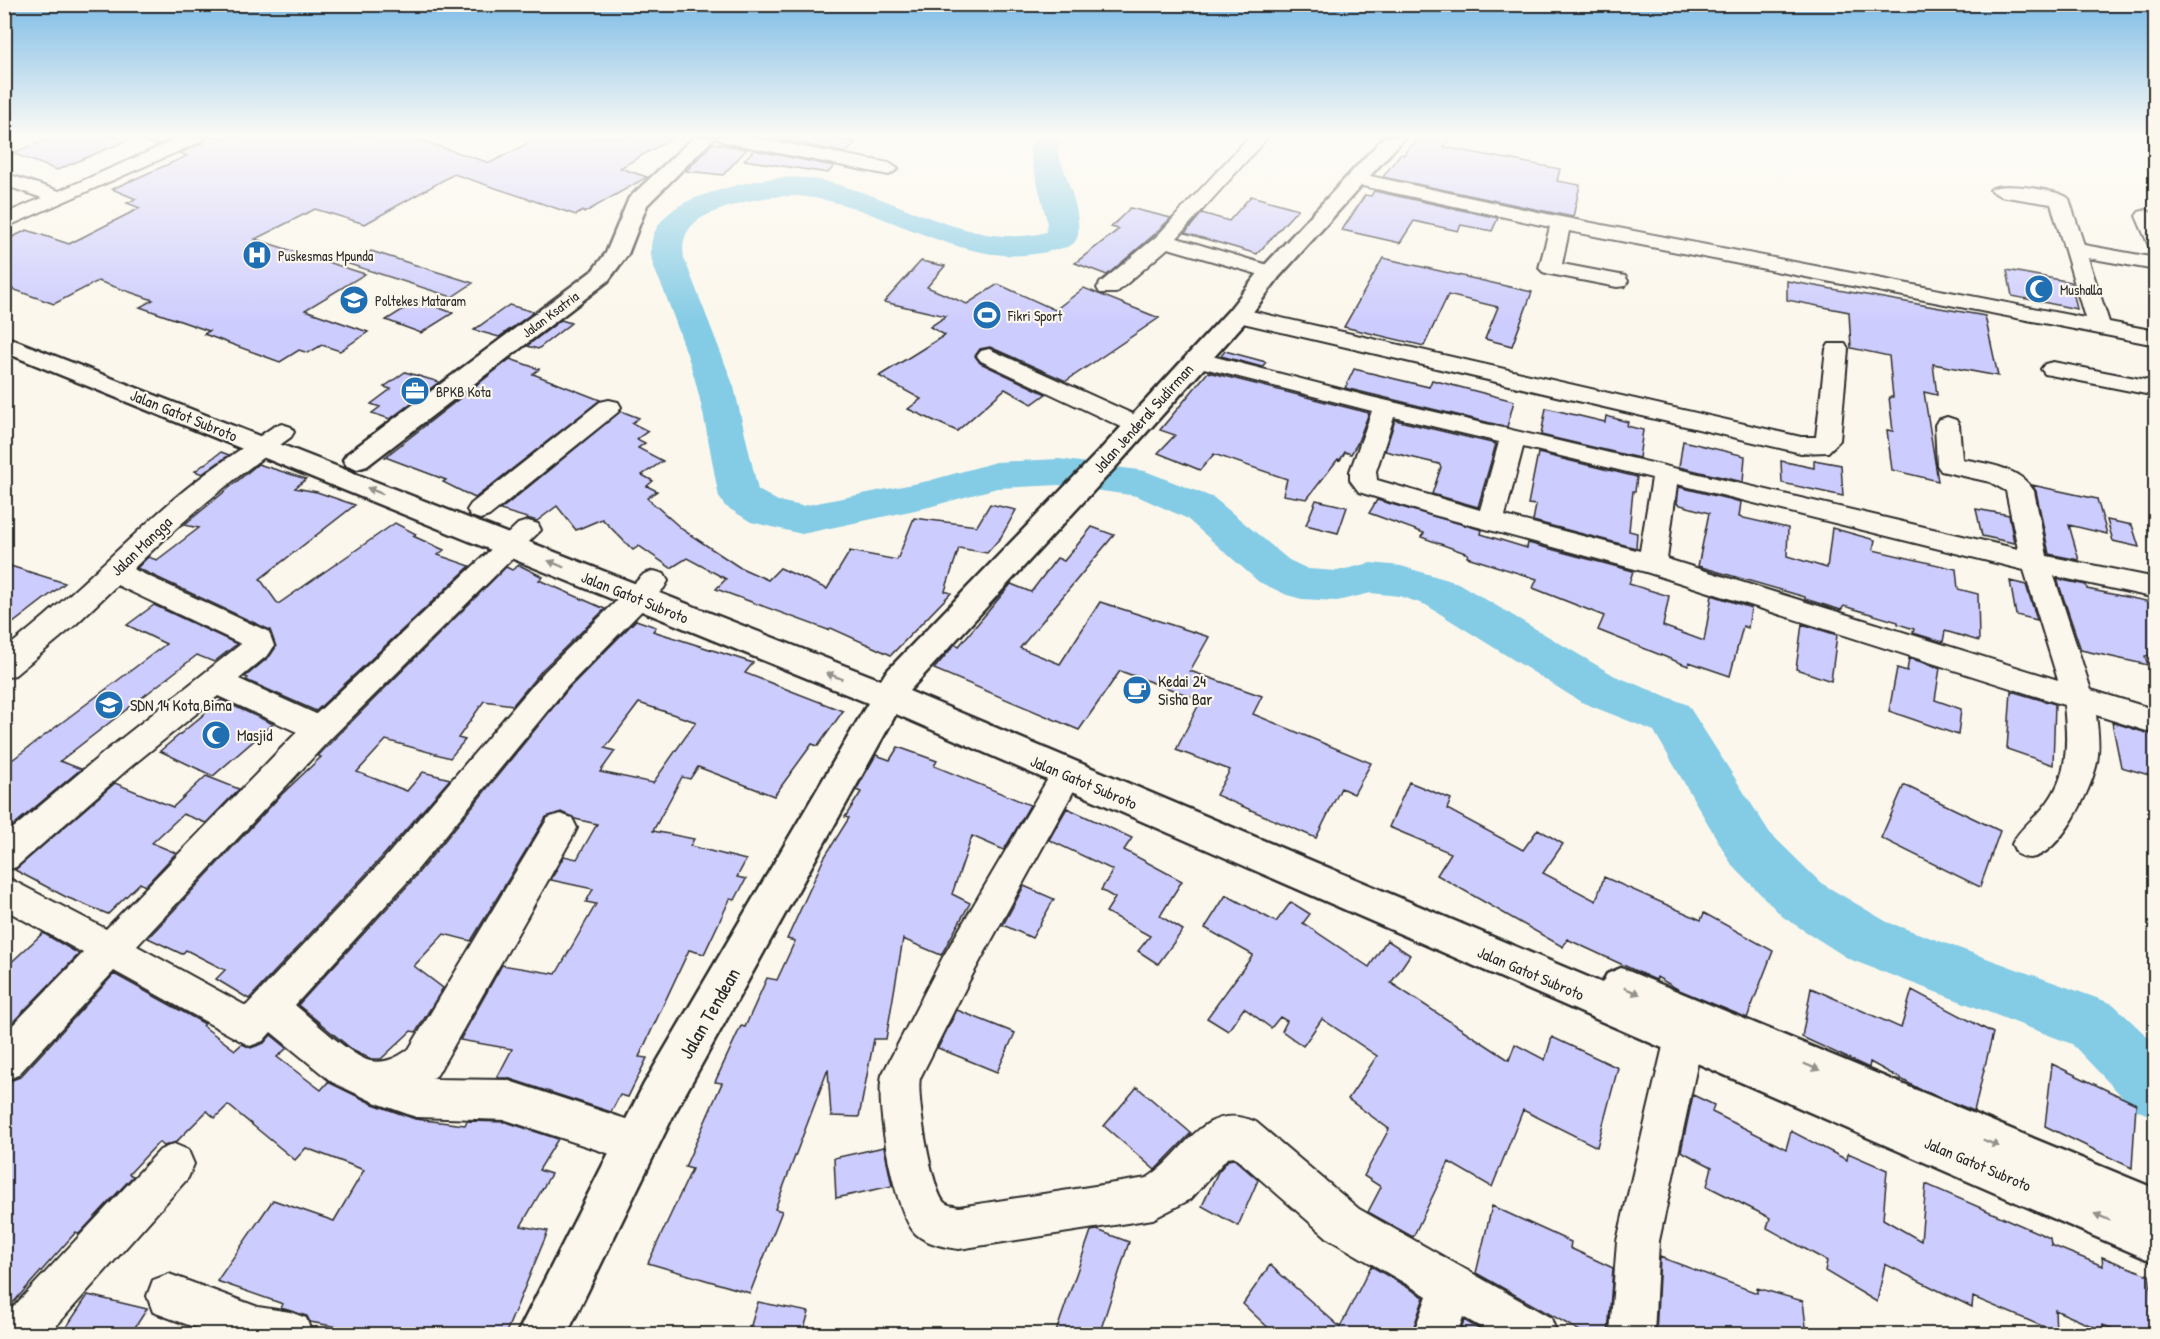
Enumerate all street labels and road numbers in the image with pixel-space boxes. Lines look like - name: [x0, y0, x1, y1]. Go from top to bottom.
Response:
- street label: Jalan Ksatria: [518, 286, 583, 342]
- street label: Jalan Jenderal Sudirman: [1088, 359, 1198, 477]
- street label: Jalan Gatot Subroto: [127, 384, 241, 447]
- street label: Jalan Mangga: [106, 511, 176, 581]
- street label: Jalan Gatot Subroto: [578, 566, 692, 629]
- street label: Jalan Gatot Subroto: [1027, 750, 1141, 815]
- street label: Jalan Gatot Subroto: [1474, 941, 1588, 1006]
- street label: Jalan Tendean: [672, 962, 746, 1064]
- street label: Jalan Gatot Subroto: [1921, 1132, 2035, 1197]

